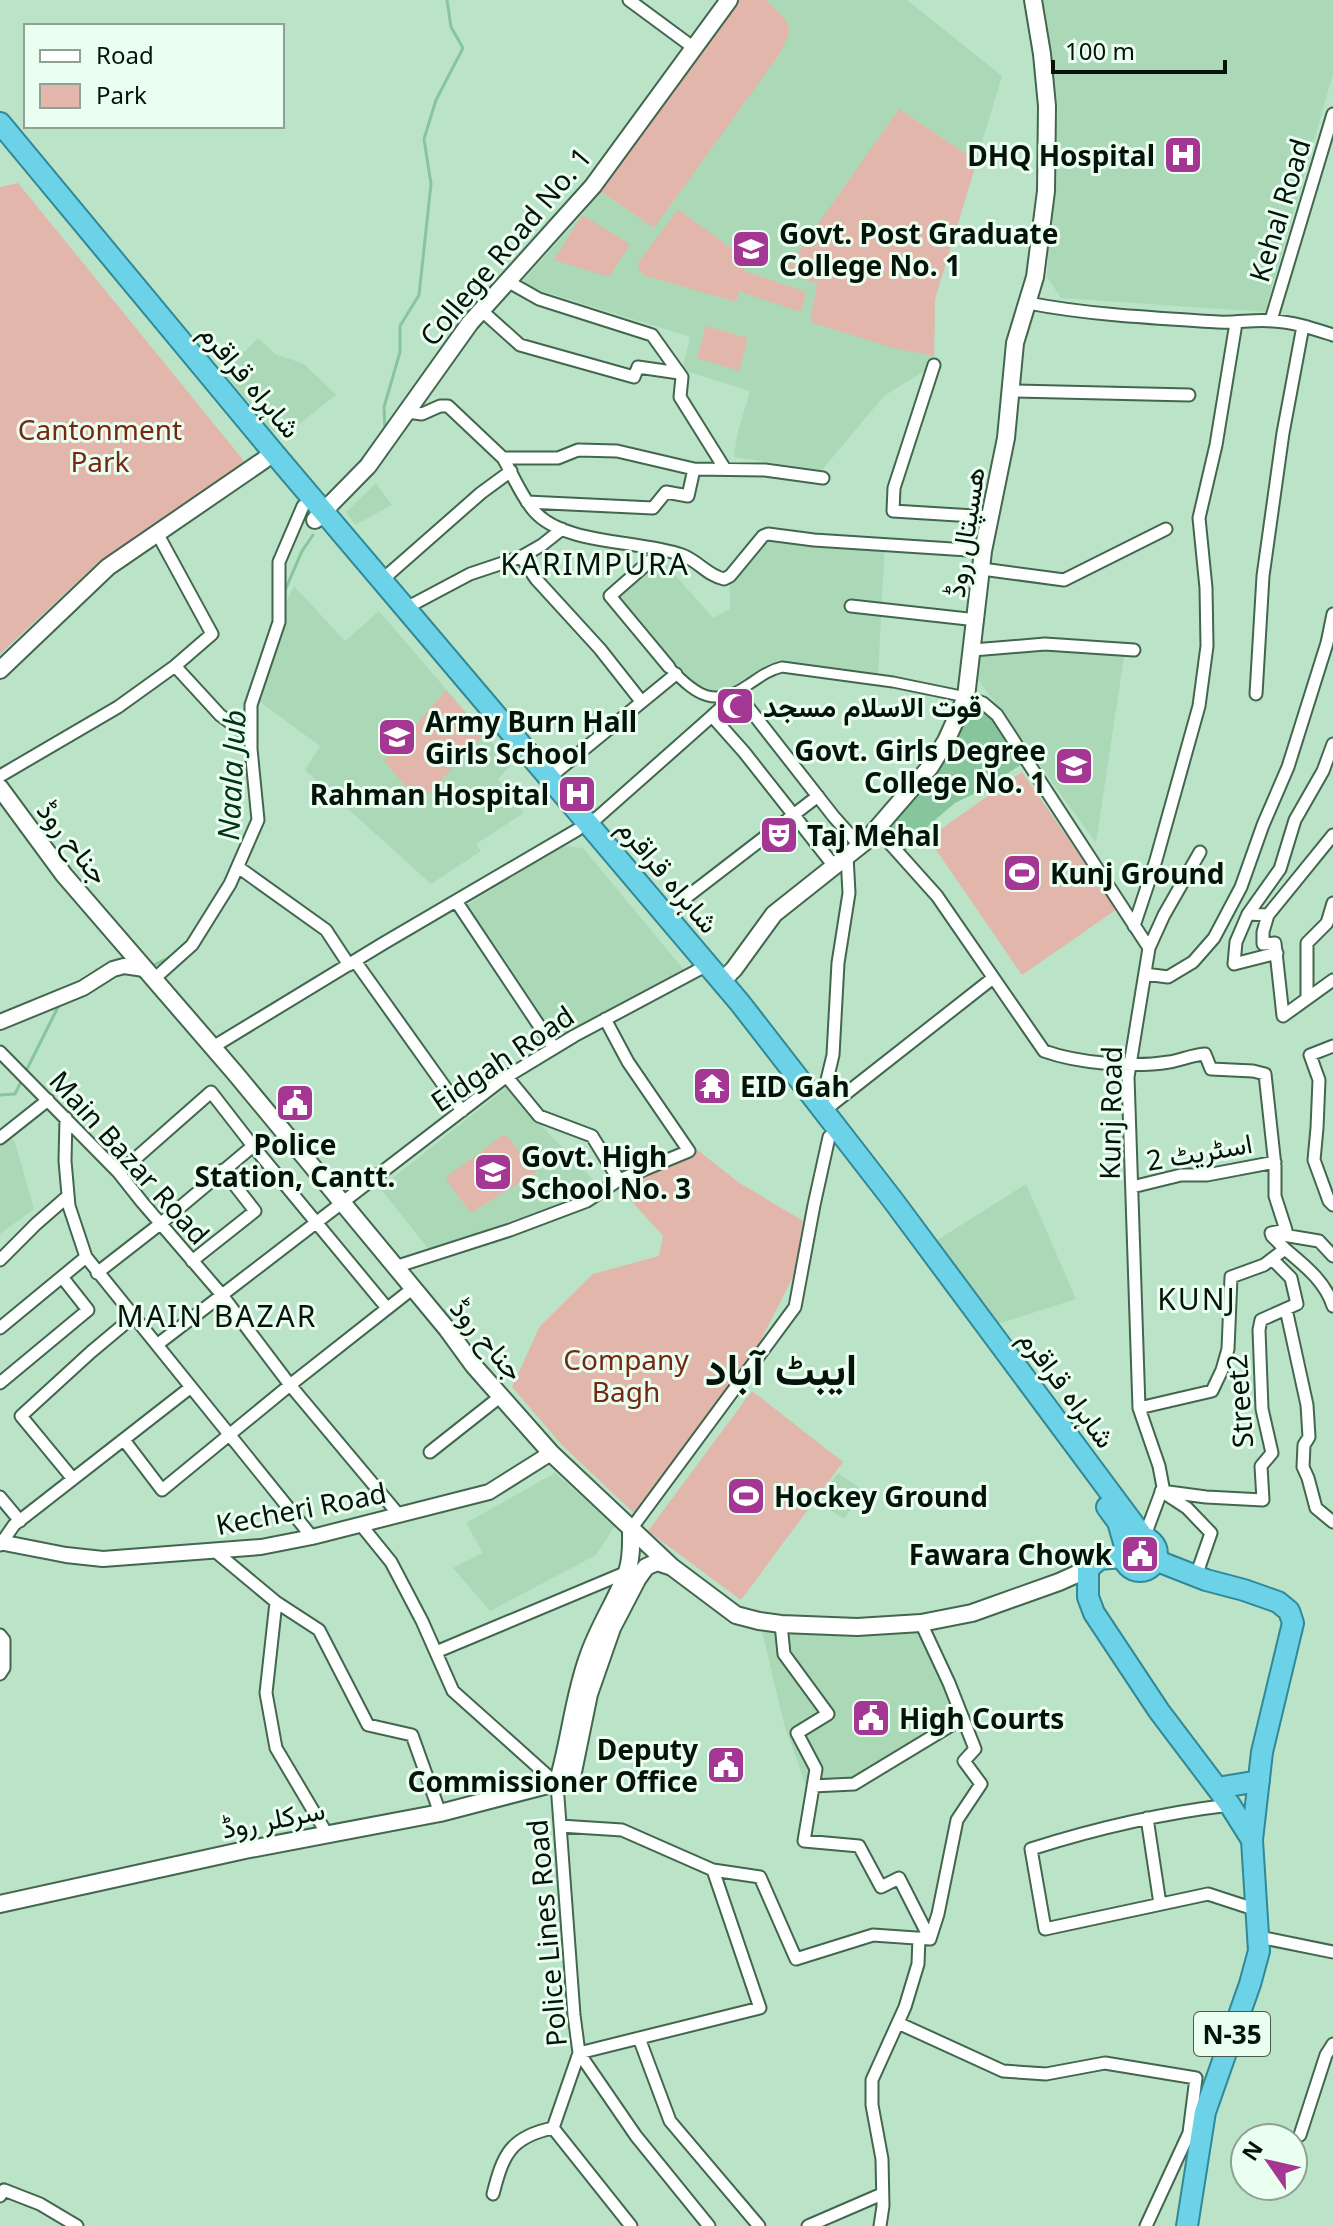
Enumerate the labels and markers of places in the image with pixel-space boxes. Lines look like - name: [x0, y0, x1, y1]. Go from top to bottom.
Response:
- hospital icon: DHQ Hospital: [1162, 134, 1204, 176]
- place label: DHQ Hospital: [967, 136, 1155, 174]
- place label: Govt. Post Graduate College No. 1: [779, 214, 1058, 284]
- school or university icon: Govt. Post Graduate College No. 1: [730, 228, 772, 270]
- mosque icon: قوت الاسلام مسجد: [714, 685, 756, 727]
- place label: قوت الاسلام مسجد: [763, 687, 982, 726]
- place label: Army Burn Hall Girls School: [425, 702, 637, 772]
- school or university icon: Army Burn Hall Girls School: [376, 716, 418, 758]
- place label: Govt. Girls Degree College No. 1: [794, 731, 1046, 801]
- school or university icon: Govt. Girls Degree College No. 1: [1053, 745, 1095, 787]
- hospital icon: Rahman Hospital: [556, 773, 598, 815]
- place label: Rahman Hospital: [310, 775, 549, 813]
- theatre icon: Taj Mehal: [758, 814, 800, 856]
- place label: Taj Mehal: [807, 816, 940, 854]
- sports icon: Kunj Ground: [1001, 852, 1043, 894]
- place label: Kunj Ground: [1050, 854, 1224, 892]
- temple icon: EID Gah: [691, 1065, 733, 1107]
- place label: EID Gah: [740, 1067, 850, 1105]
- public building icon: Police Station, Cantt.: [274, 1082, 316, 1124]
- place label: Police Station, Cantt.: [195, 1125, 395, 1195]
- place label: Govt. High School No. 3: [521, 1137, 691, 1207]
- school or university icon: Govt. High School No. 3: [472, 1151, 514, 1193]
- sports icon: Hockey Ground: [725, 1475, 767, 1517]
- place label: Hockey Ground: [774, 1477, 988, 1515]
- public building icon: Fawara Chowk: [1119, 1533, 1161, 1575]
- place label: Fawara Chowk: [909, 1535, 1113, 1573]
- public building icon: High Courts: [850, 1697, 892, 1739]
- place label: High Courts: [899, 1699, 1064, 1737]
- place label: Deputy Commissioner Office: [408, 1730, 698, 1800]
- public building icon: Deputy Commissioner Office: [705, 1744, 747, 1786]

